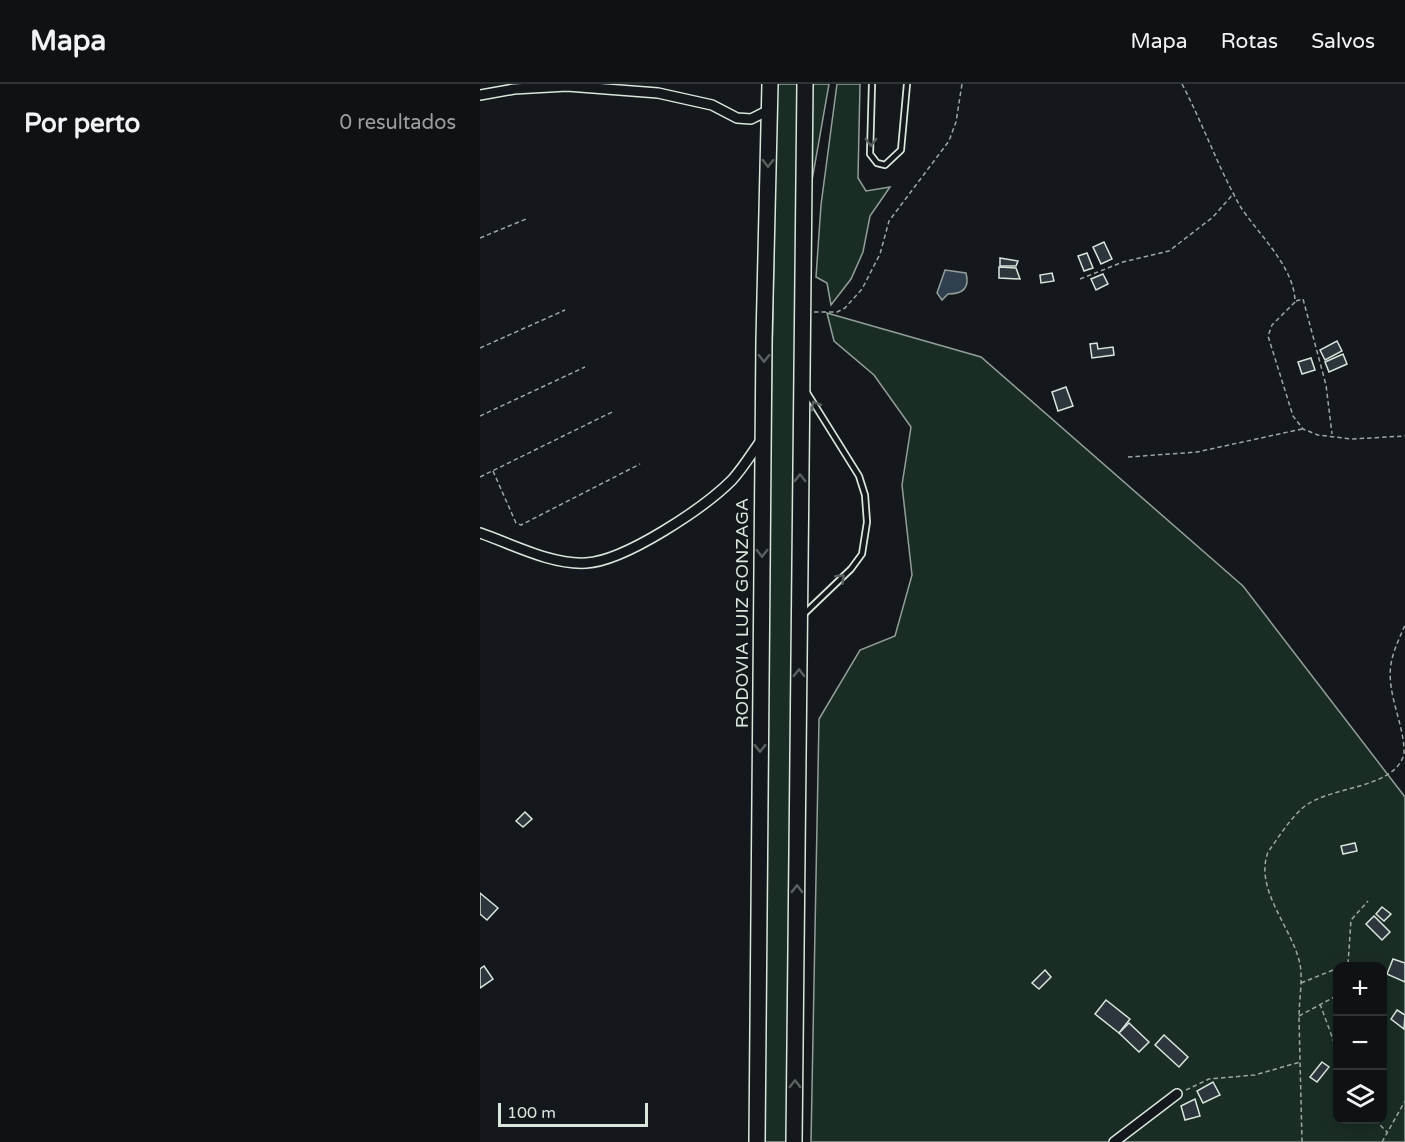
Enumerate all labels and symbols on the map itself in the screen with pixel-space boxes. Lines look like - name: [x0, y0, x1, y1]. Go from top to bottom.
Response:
- one-way arrow: [864, 138, 877, 147]
- one-way arrow: [762, 159, 775, 168]
- one-way arrow: [758, 354, 770, 363]
- one-way arrow: [810, 401, 822, 411]
- one-way arrow: [794, 473, 806, 482]
- street label: RODOVIA LUIZ GONZAGA: [731, 498, 753, 728]
- one-way arrow: [756, 549, 768, 558]
- one-way arrow: [834, 575, 845, 586]
- one-way arrow: [793, 668, 805, 677]
- one-way arrow: [754, 744, 766, 753]
- one-way arrow: [790, 884, 803, 893]
- one-way arrow: [788, 1079, 801, 1088]
- scale bar: [498, 1100, 648, 1128]

